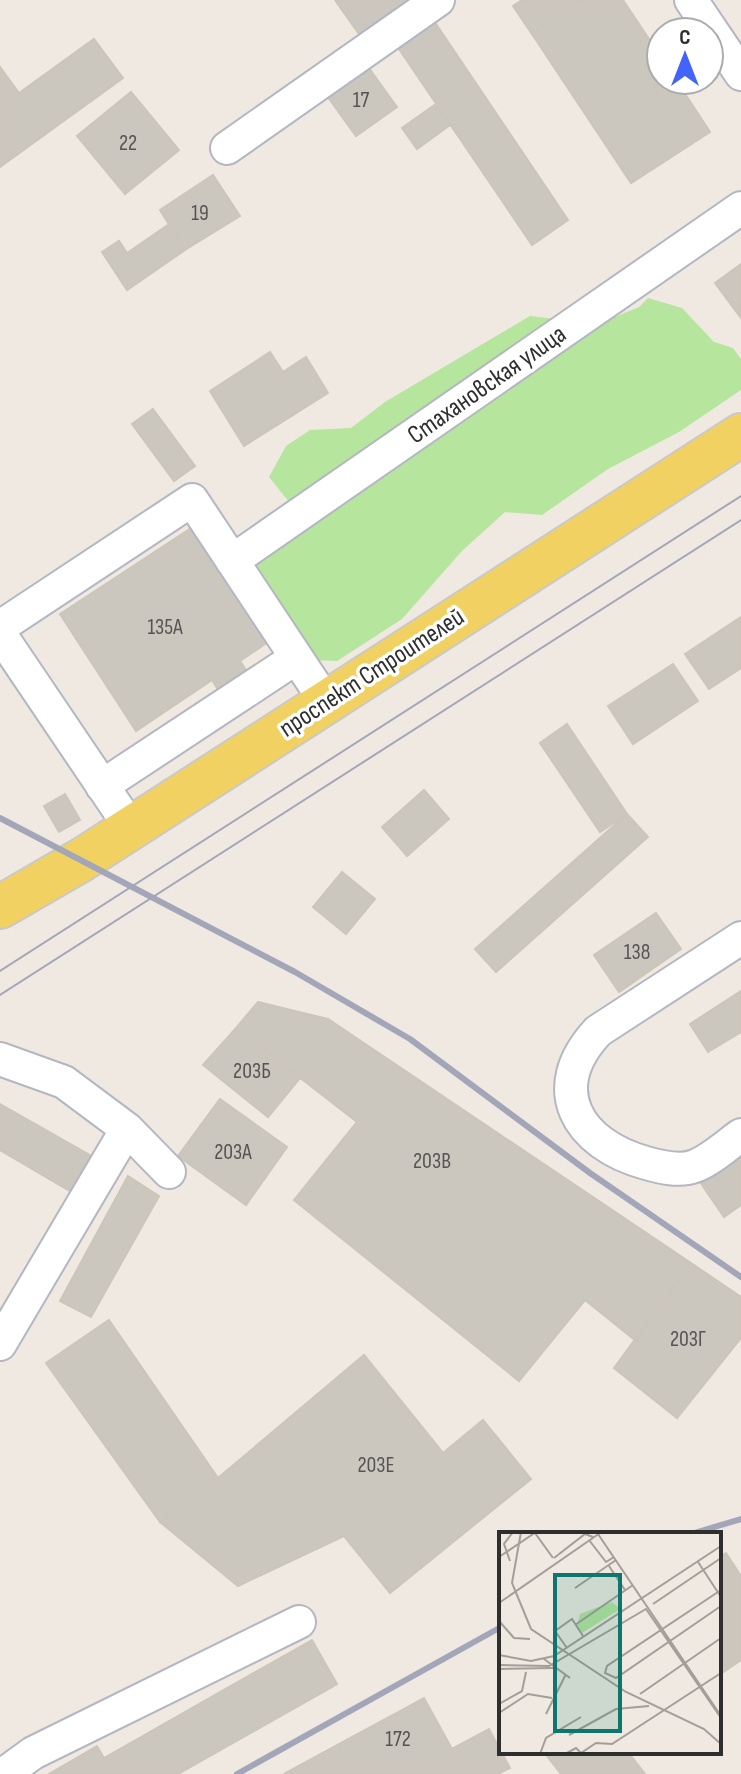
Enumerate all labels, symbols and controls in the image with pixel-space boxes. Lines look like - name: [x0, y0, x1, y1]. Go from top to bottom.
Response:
- north arrow: [645, 16, 725, 96]
- text: С: [679, 24, 691, 51]
- house number: 17: [353, 87, 369, 114]
- house number: 22: [119, 130, 137, 157]
- house number: 19: [191, 200, 209, 227]
- street label: Стахановская улица: [402, 319, 572, 451]
- street label: проспект Строителей: [274, 602, 470, 744]
- house number: 135А: [147, 614, 183, 641]
- house number: 138: [624, 939, 650, 966]
- house number: 203Б: [233, 1058, 271, 1085]
- house number: 203А: [214, 1139, 252, 1166]
- house number: 203В: [413, 1148, 451, 1175]
- house number: 203Г: [670, 1326, 706, 1353]
- house number: 203Е: [357, 1452, 395, 1479]
- inset map: [499, 1532, 721, 1754]
- house number: 172: [385, 1726, 411, 1753]

